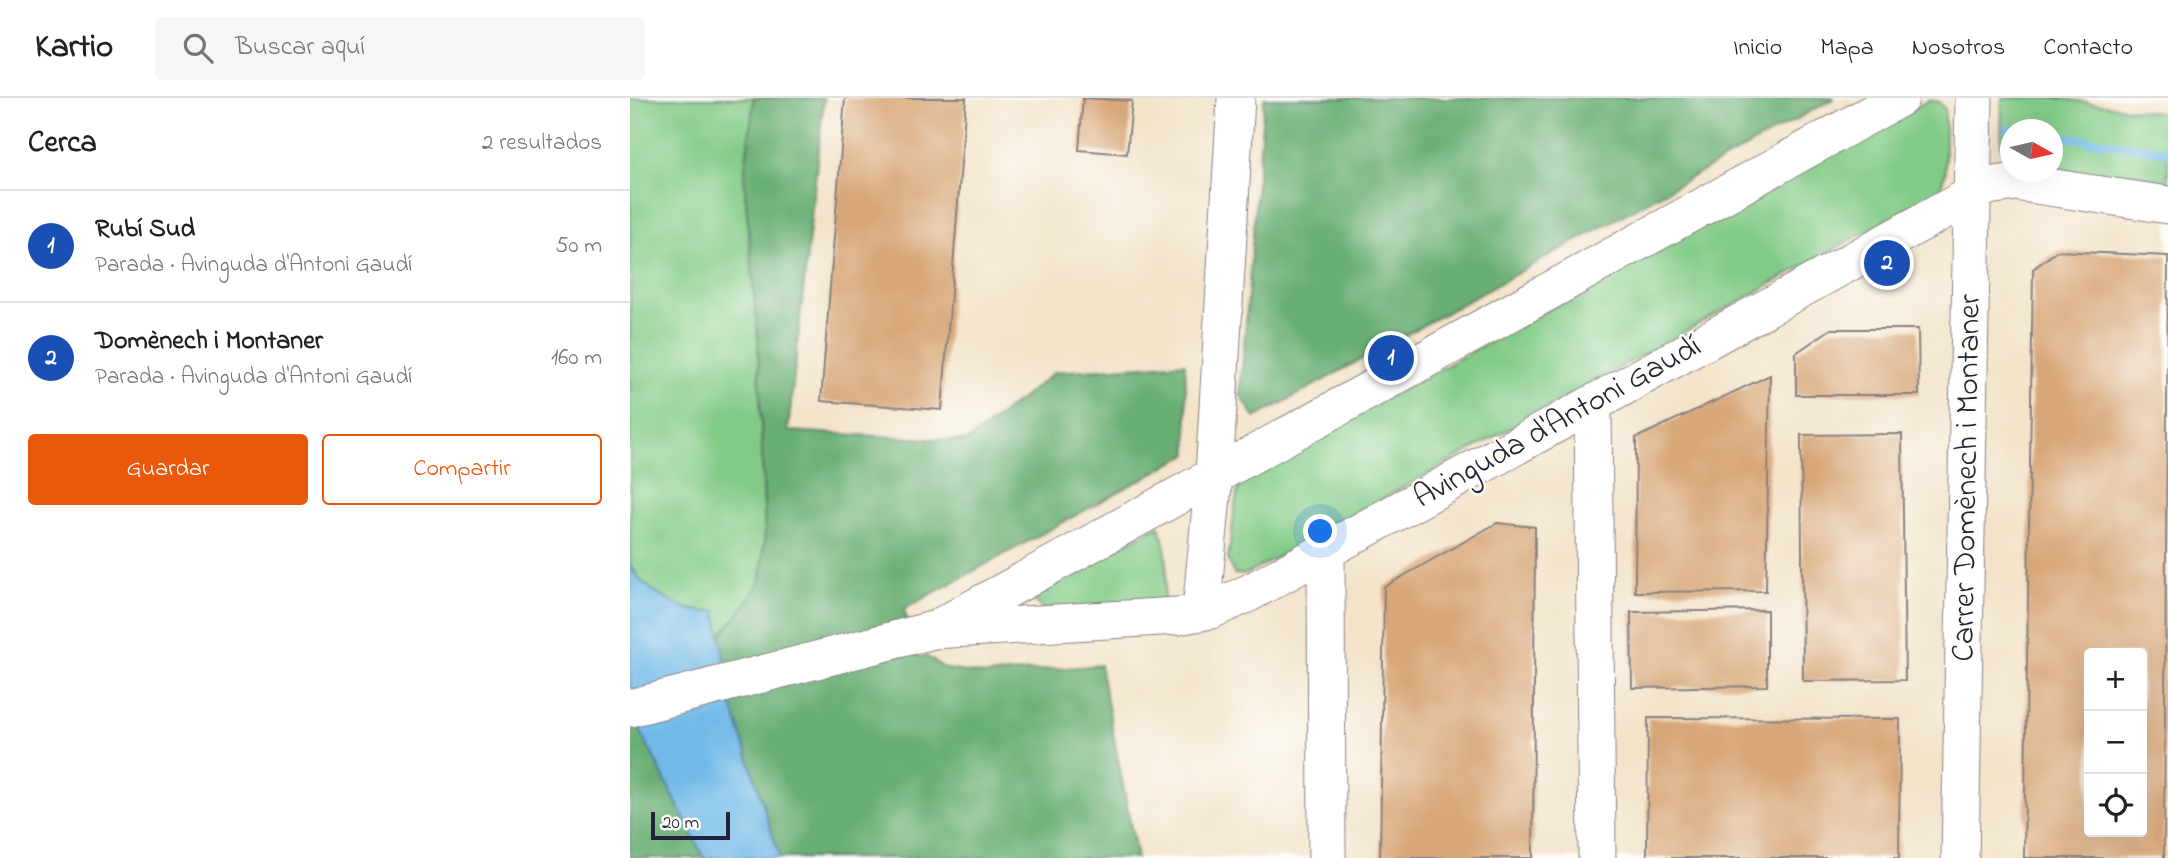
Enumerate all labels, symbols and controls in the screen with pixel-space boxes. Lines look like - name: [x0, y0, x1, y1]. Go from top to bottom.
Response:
- search box: [155, 17, 645, 80]
- text: Kartio: [35, 24, 113, 72]
- icon: search: [179, 29, 217, 67]
- text: Buscar aquí: [235, 29, 365, 67]
- text: Inicio: [1733, 31, 1782, 66]
- text: Mapa: [1820, 31, 1874, 66]
- text: Nosotros: [1912, 31, 2005, 66]
- text: Contacto: [2043, 31, 2133, 66]
- north arrow: [2000, 119, 2063, 182]
- text: Cerca: [28, 122, 97, 166]
- text: 2 resultados: [482, 127, 602, 160]
- text: Rubí Sud: [95, 211, 195, 249]
- text: 1: [47, 230, 55, 263]
- text: 50 m: [555, 230, 602, 263]
- pin: 2: [1864, 237, 1910, 289]
- text: Parada · Avinguda d'Antoni Gaudí: [95, 249, 412, 282]
- street label: Carrer Domènech i Montaner: [1941, 294, 1995, 662]
- text: Domènech i Montaner: [95, 323, 323, 361]
- street label: Avinguda d'Antoni Gaudí: [1406, 324, 1710, 522]
- pin: 1: [1368, 332, 1414, 384]
- text: 2: [45, 342, 57, 375]
- text: 160 m: [551, 342, 602, 375]
- text: Parada · Avinguda d'Antoni Gaudí: [95, 361, 412, 394]
- button: Guardar: [28, 434, 308, 505]
- button: Compartir: [322, 434, 602, 505]
- your location: [1303, 514, 1337, 548]
- map controls: [2084, 648, 2147, 837]
- button: +: [2084, 648, 2147, 711]
- button: −: [2084, 711, 2147, 774]
- button: locate: [2084, 774, 2147, 837]
- scale bar: [651, 809, 730, 841]
- text: 20 m: [662, 810, 699, 837]

